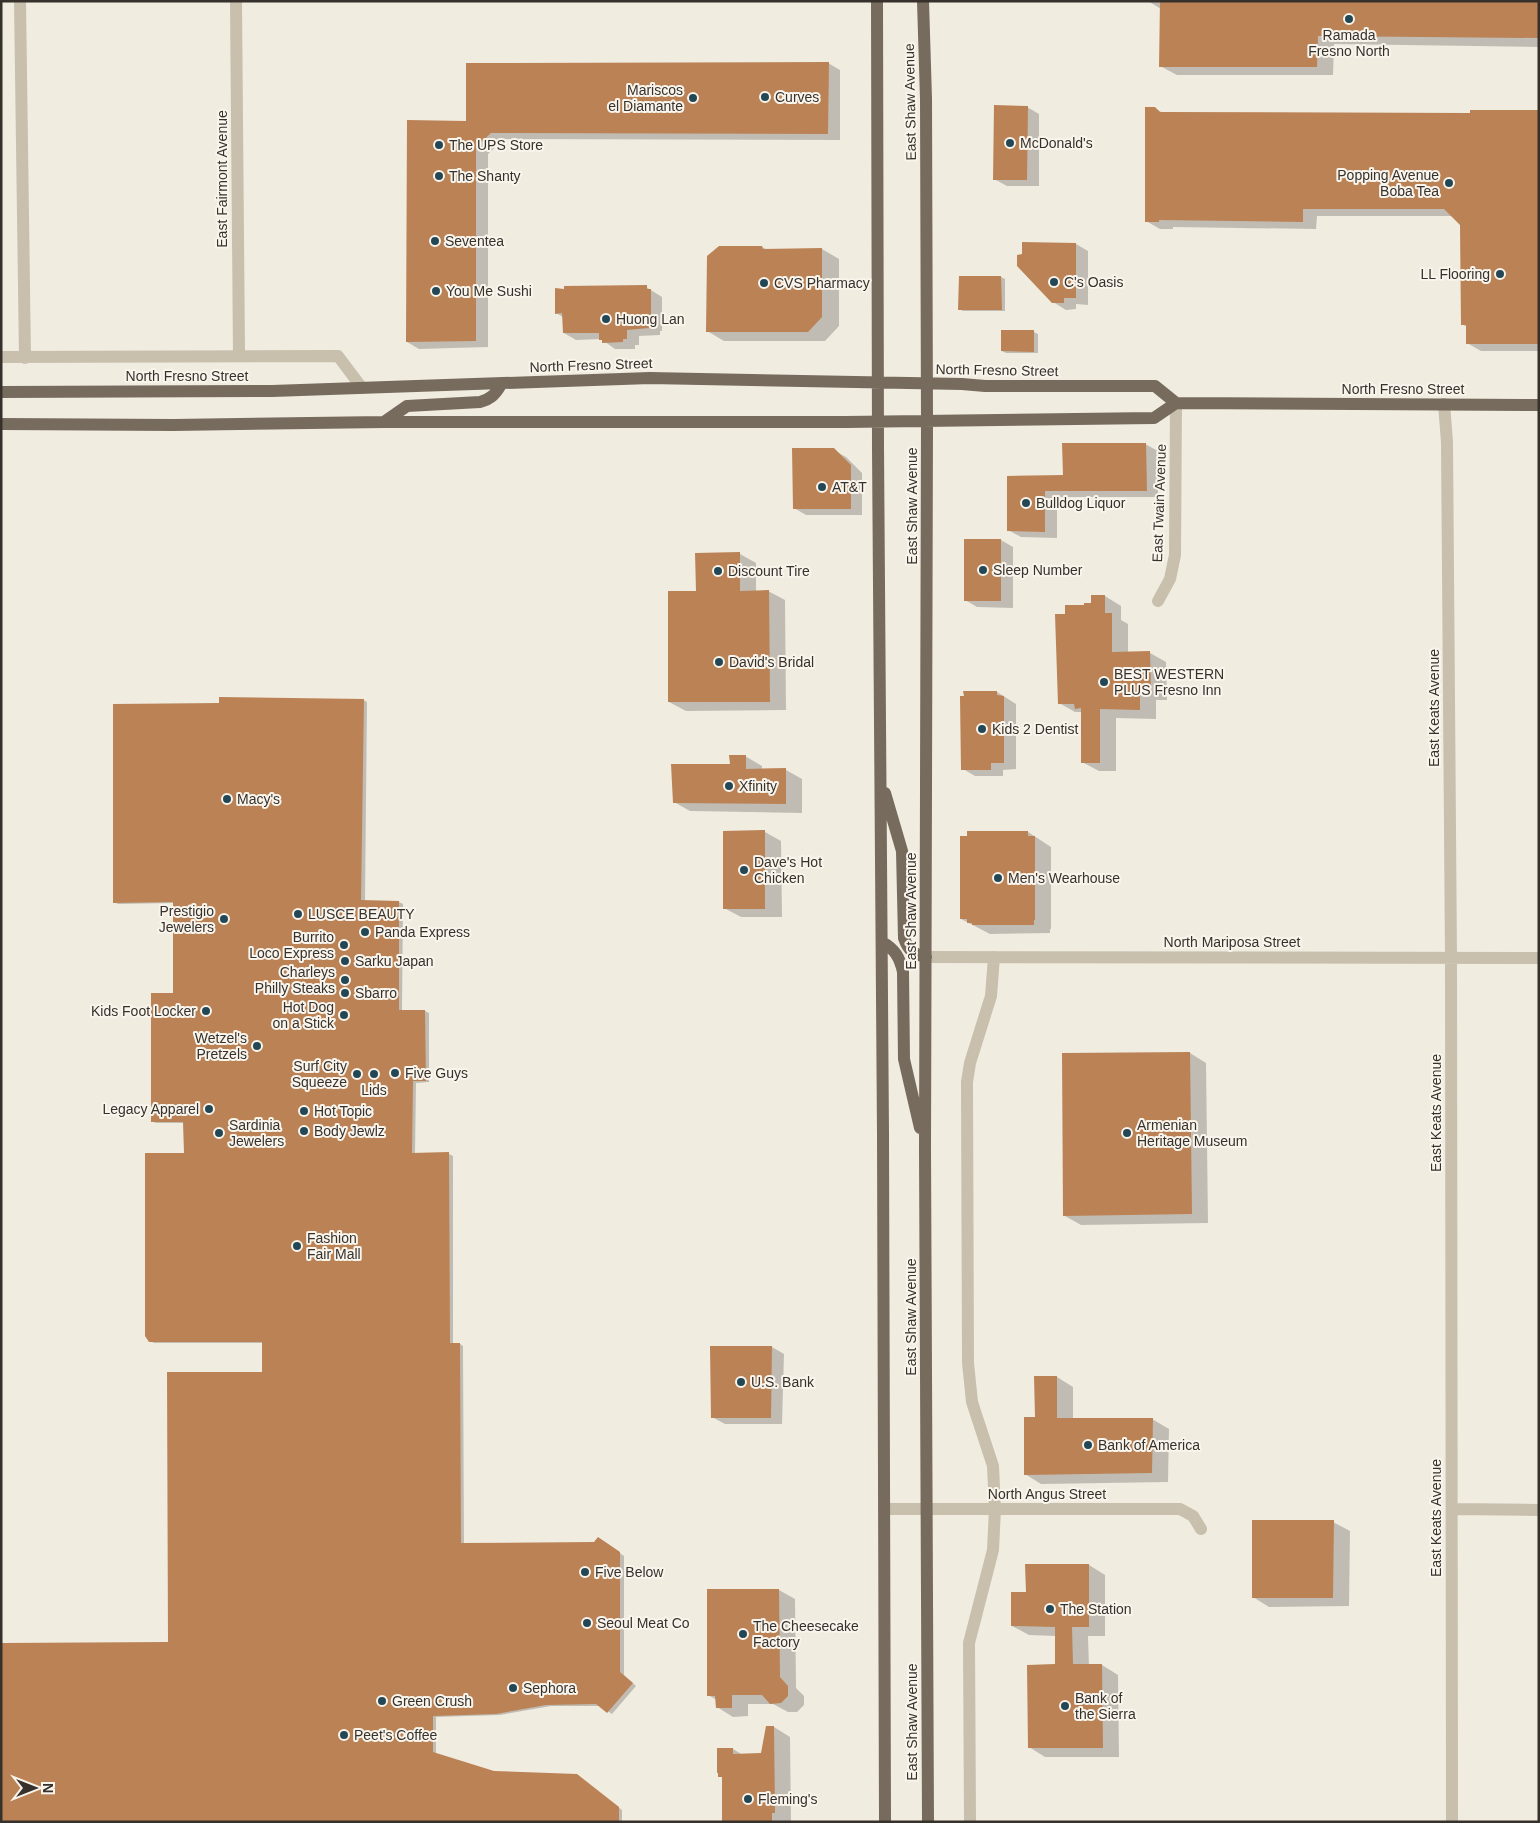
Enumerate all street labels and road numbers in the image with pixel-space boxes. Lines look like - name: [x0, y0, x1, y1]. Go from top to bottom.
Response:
- street label: East Shaw Avenue: [901, 43, 919, 161]
- street label: East Fairmont Avenue: [214, 110, 230, 248]
- street label: North Fresno Street: [529, 355, 653, 375]
- street label: North Fresno Street: [935, 361, 1059, 379]
- street label: North Fresno Street: [126, 368, 249, 384]
- street label: North Fresno Street: [1342, 381, 1465, 397]
- street label: East Twain Avenue: [1149, 443, 1169, 563]
- street label: East Shaw Avenue: [904, 447, 920, 565]
- street label: East Keats Avenue: [1426, 649, 1442, 767]
- street label: East Shaw Avenue: [903, 852, 919, 970]
- street label: North Mariposa Street: [1164, 934, 1301, 950]
- street label: East Keats Avenue: [1428, 1054, 1444, 1172]
- street label: East Shaw Avenue: [903, 1258, 919, 1376]
- street label: East Keats Avenue: [1428, 1459, 1444, 1577]
- street label: North Angus Street: [988, 1486, 1106, 1502]
- street label: East Shaw Avenue: [904, 1663, 920, 1781]

